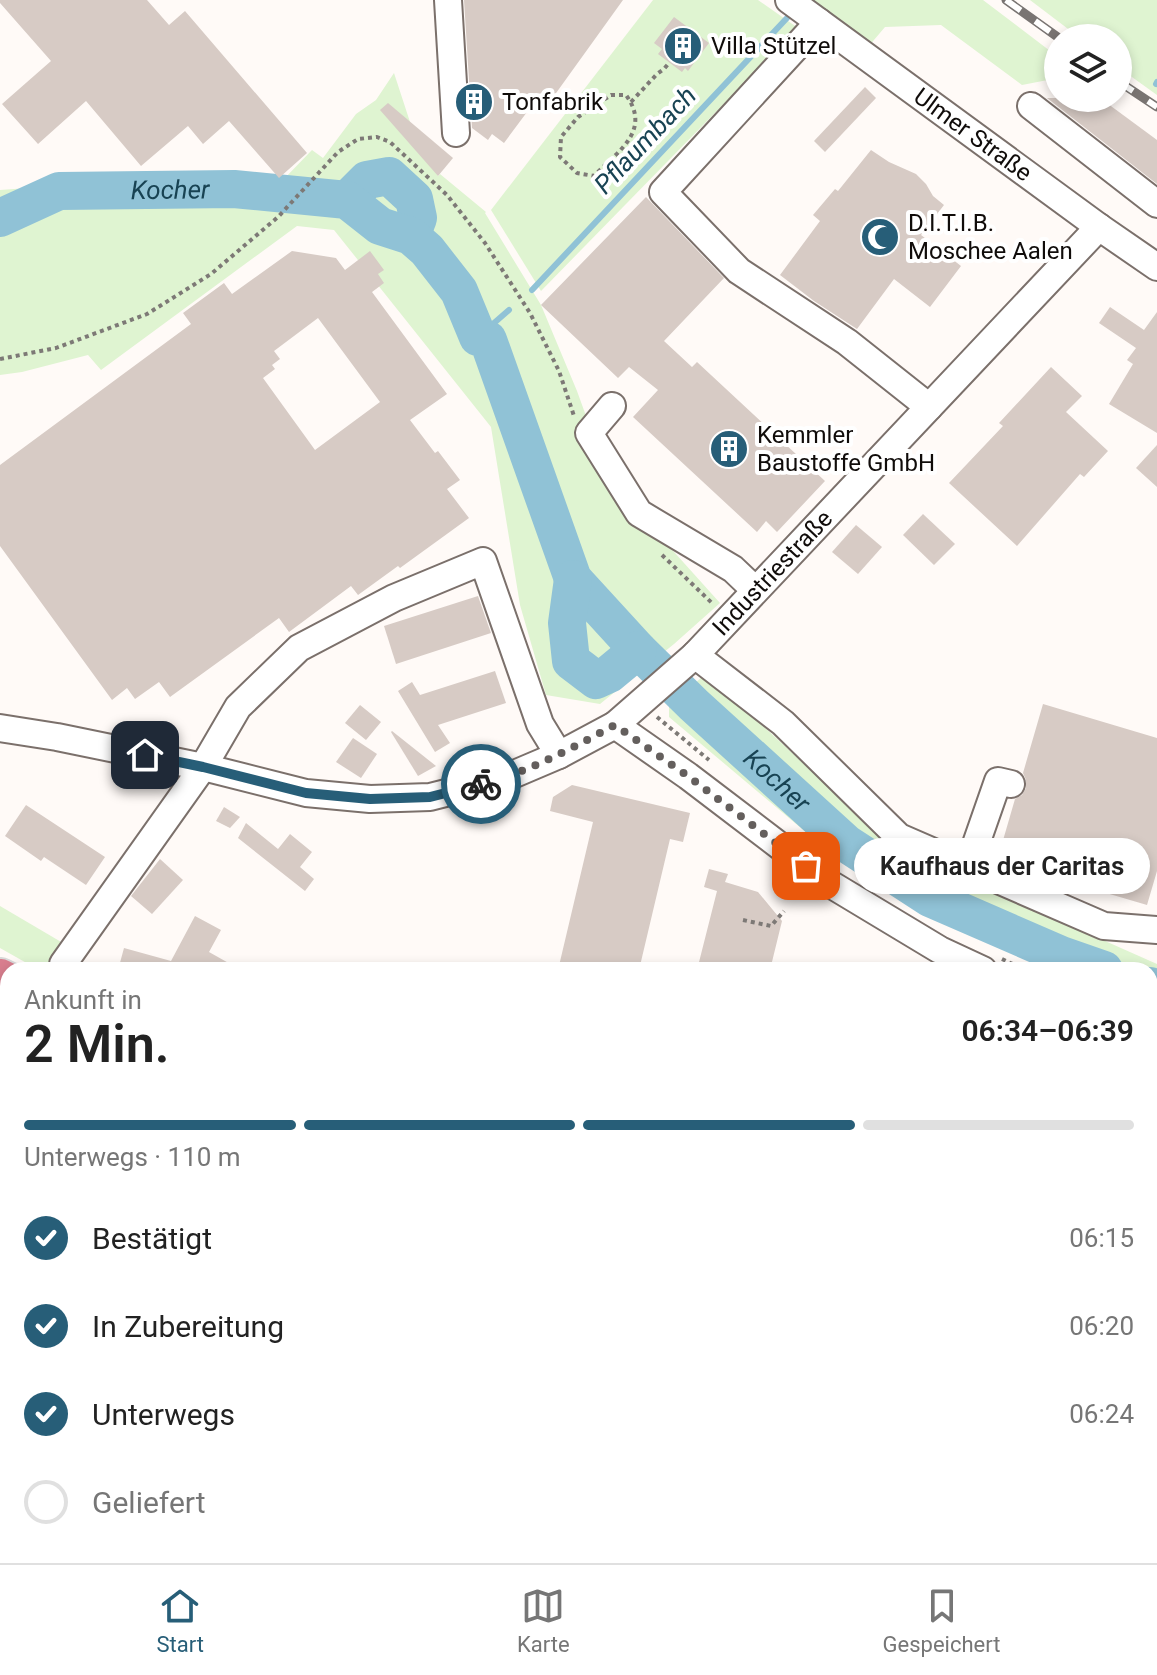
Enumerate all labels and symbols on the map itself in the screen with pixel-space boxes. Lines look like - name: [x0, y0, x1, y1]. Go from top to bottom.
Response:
- building icon: Villa Stützel: [662, 25, 704, 67]
- place label: Villa Stützel: [711, 32, 836, 60]
- water label: Pflaumbach: [588, 80, 702, 200]
- building icon: Tonfabrik: [453, 81, 495, 123]
- street label: Ulmer Straße: [909, 82, 1037, 187]
- place label: Tonfabrik: [502, 88, 604, 116]
- water label: Kocher: [130, 174, 211, 205]
- place label: D.I.T.I.B. Moschee Aalen: [908, 209, 1073, 265]
- mosque icon: D.I.T.I.B. Moschee Aalen: [859, 216, 901, 258]
- place label: Kemmler Baustoffe GmbH: [757, 421, 935, 477]
- building icon: Kemmler Baustoffe GmbH: [708, 428, 750, 470]
- street label: Industriestraße: [707, 505, 838, 641]
- pin: [111, 721, 179, 789]
- water label: Kocher: [738, 743, 817, 819]
- courier: [441, 744, 521, 824]
- pin: [772, 832, 840, 900]
- callout: Kaufhaus der Caritas: [854, 838, 1150, 894]

